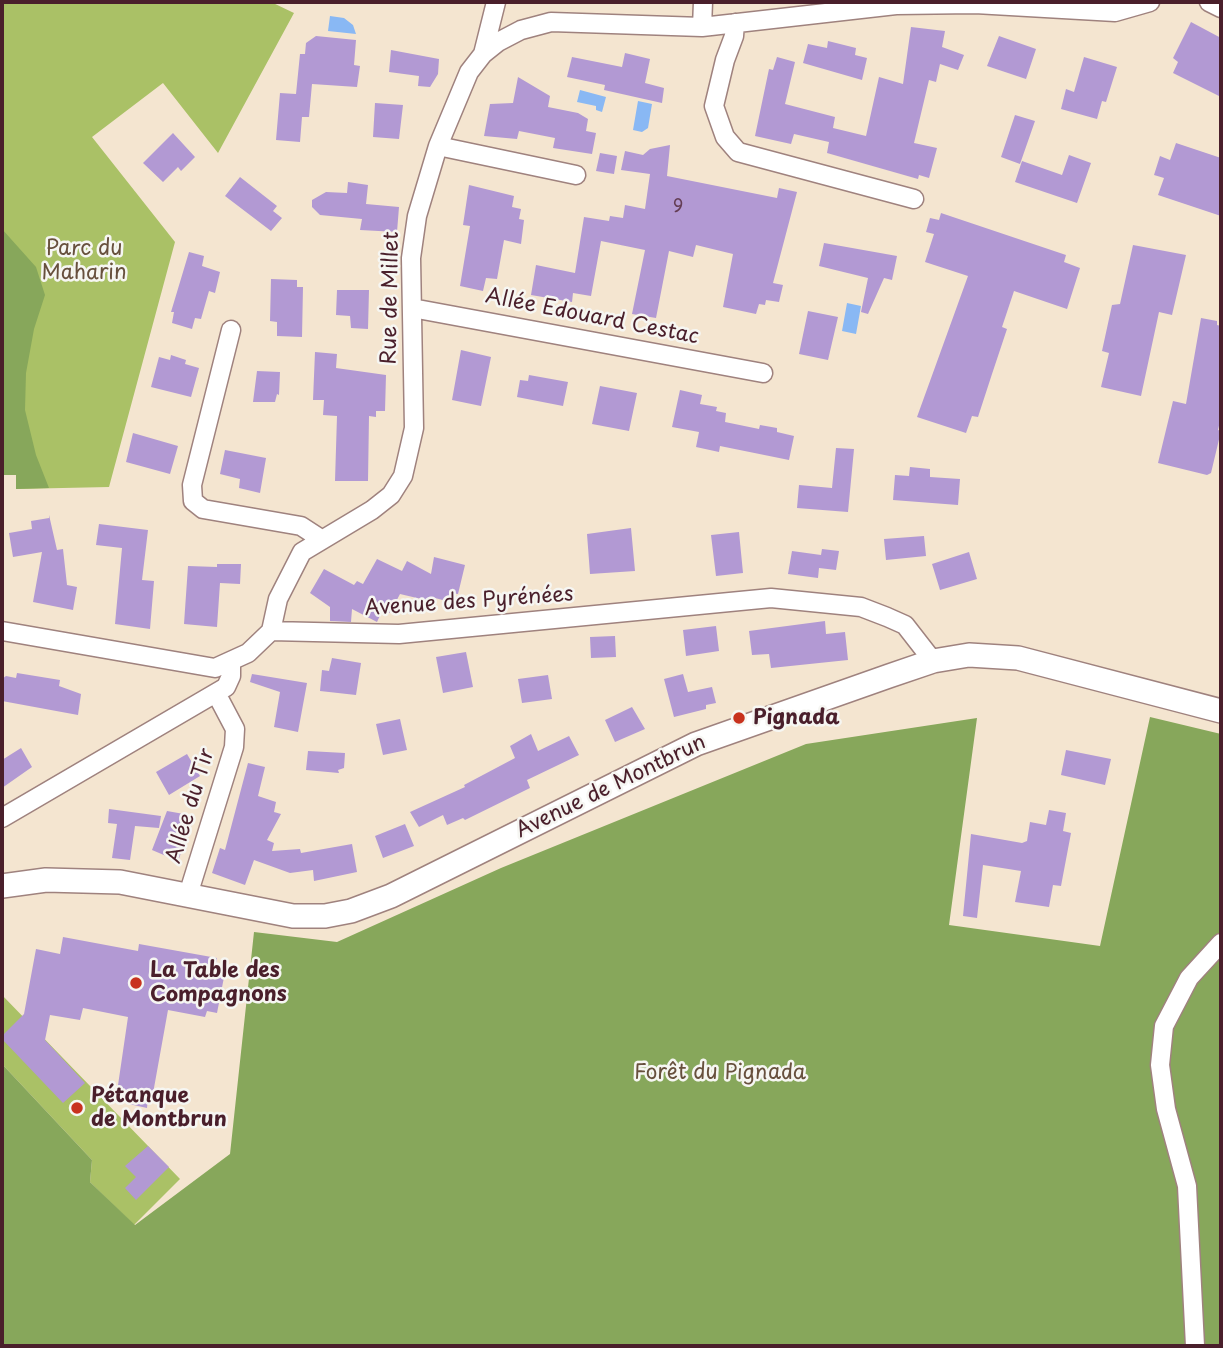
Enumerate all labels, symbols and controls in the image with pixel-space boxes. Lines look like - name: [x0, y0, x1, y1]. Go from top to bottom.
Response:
- house number: 9: [673, 196, 683, 218]
- street label: Rue de Millet: [377, 231, 405, 365]
- park label: Parc du Maharin: [41, 236, 127, 286]
- street label: Allée Edouard Cestac: [483, 284, 701, 350]
- street label: Avenue des Pyrénées: [364, 582, 574, 622]
- place label: Pignada: [753, 705, 840, 731]
- marker: Pignada: [731, 710, 747, 726]
- street label: Avenue de Montbrun: [512, 730, 710, 844]
- street label: Allée du Tir: [162, 746, 220, 866]
- place label: La Table des Compagnons: [150, 958, 287, 1008]
- marker: La Table des Compagnons: [128, 975, 144, 991]
- park label: Forêt du Pignada: [634, 1060, 806, 1086]
- place label: Pétanque de Montbrun: [91, 1083, 227, 1133]
- marker: Pétanque de Montbrun: [69, 1100, 85, 1116]

